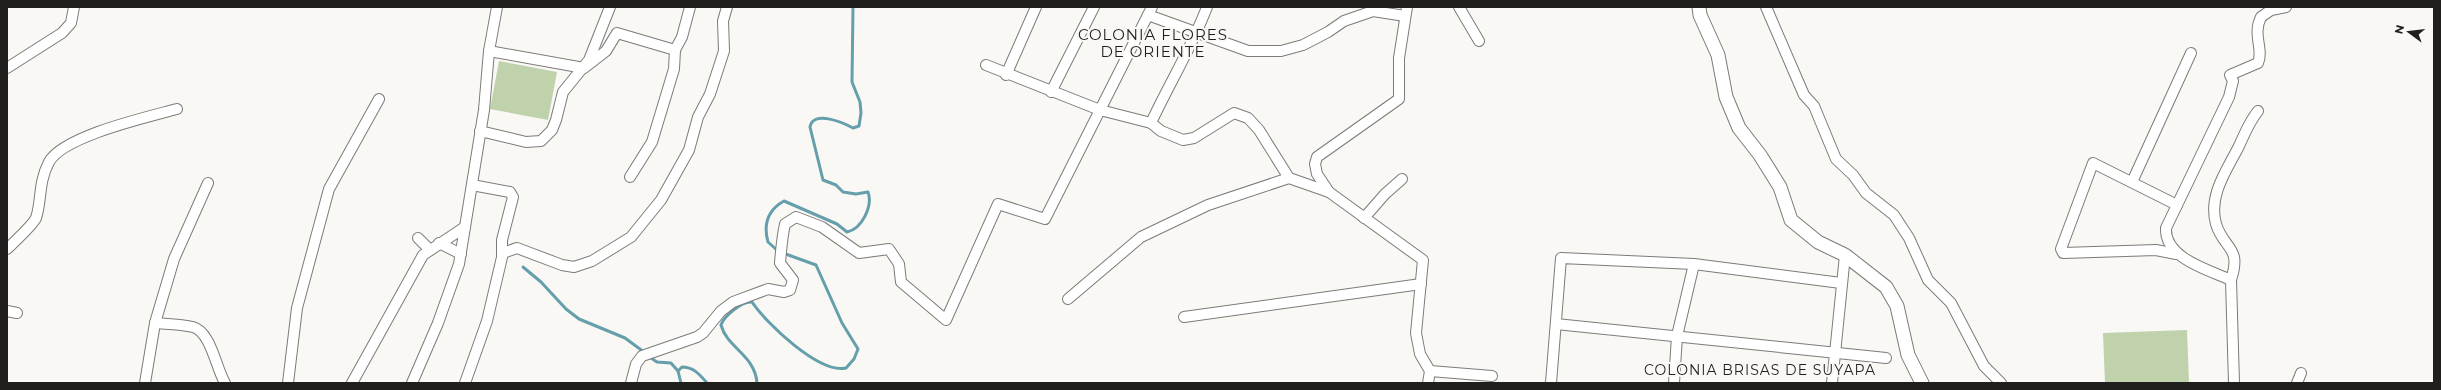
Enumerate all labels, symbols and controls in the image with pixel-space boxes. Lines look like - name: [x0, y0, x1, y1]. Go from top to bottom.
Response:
- north arrow: [2389, 12, 2429, 52]
- text: N: [2391, 23, 2407, 36]
- district label: COLONIA FLORES DE ORIENTE: [1078, 25, 1228, 61]
- district label: COLONIA BRISAS DE SUYAPA: [1644, 361, 1876, 379]

